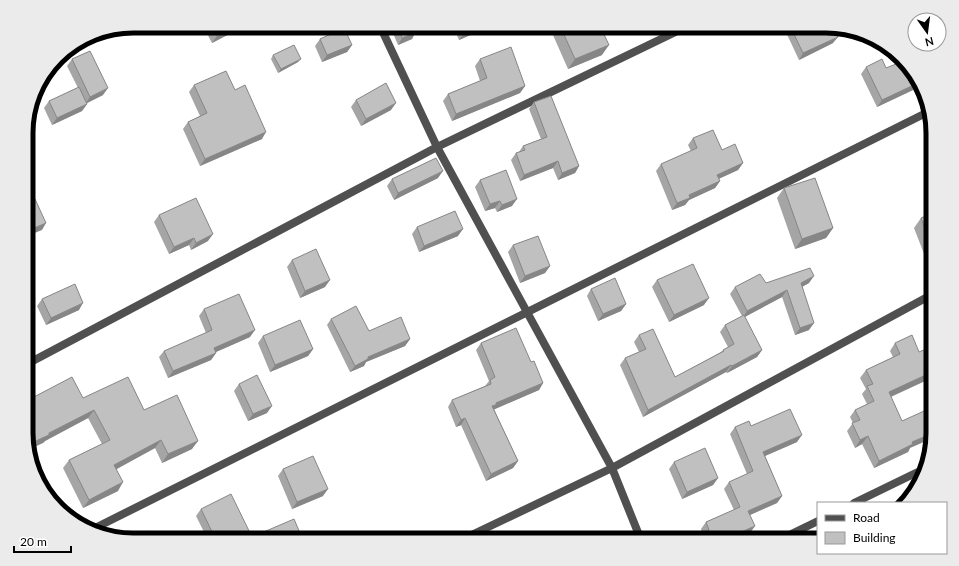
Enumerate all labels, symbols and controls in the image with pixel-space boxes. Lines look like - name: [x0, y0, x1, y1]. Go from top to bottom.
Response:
- north arrow: [907, 12, 947, 52]
- text: N: [924, 35, 935, 50]
- legend: [817, 502, 947, 554]
- text: Road: [853, 510, 880, 525]
- scale bar: [14, 528, 71, 554]
- text: Building: [853, 530, 896, 545]
- text: 20 m: [20, 534, 47, 549]

